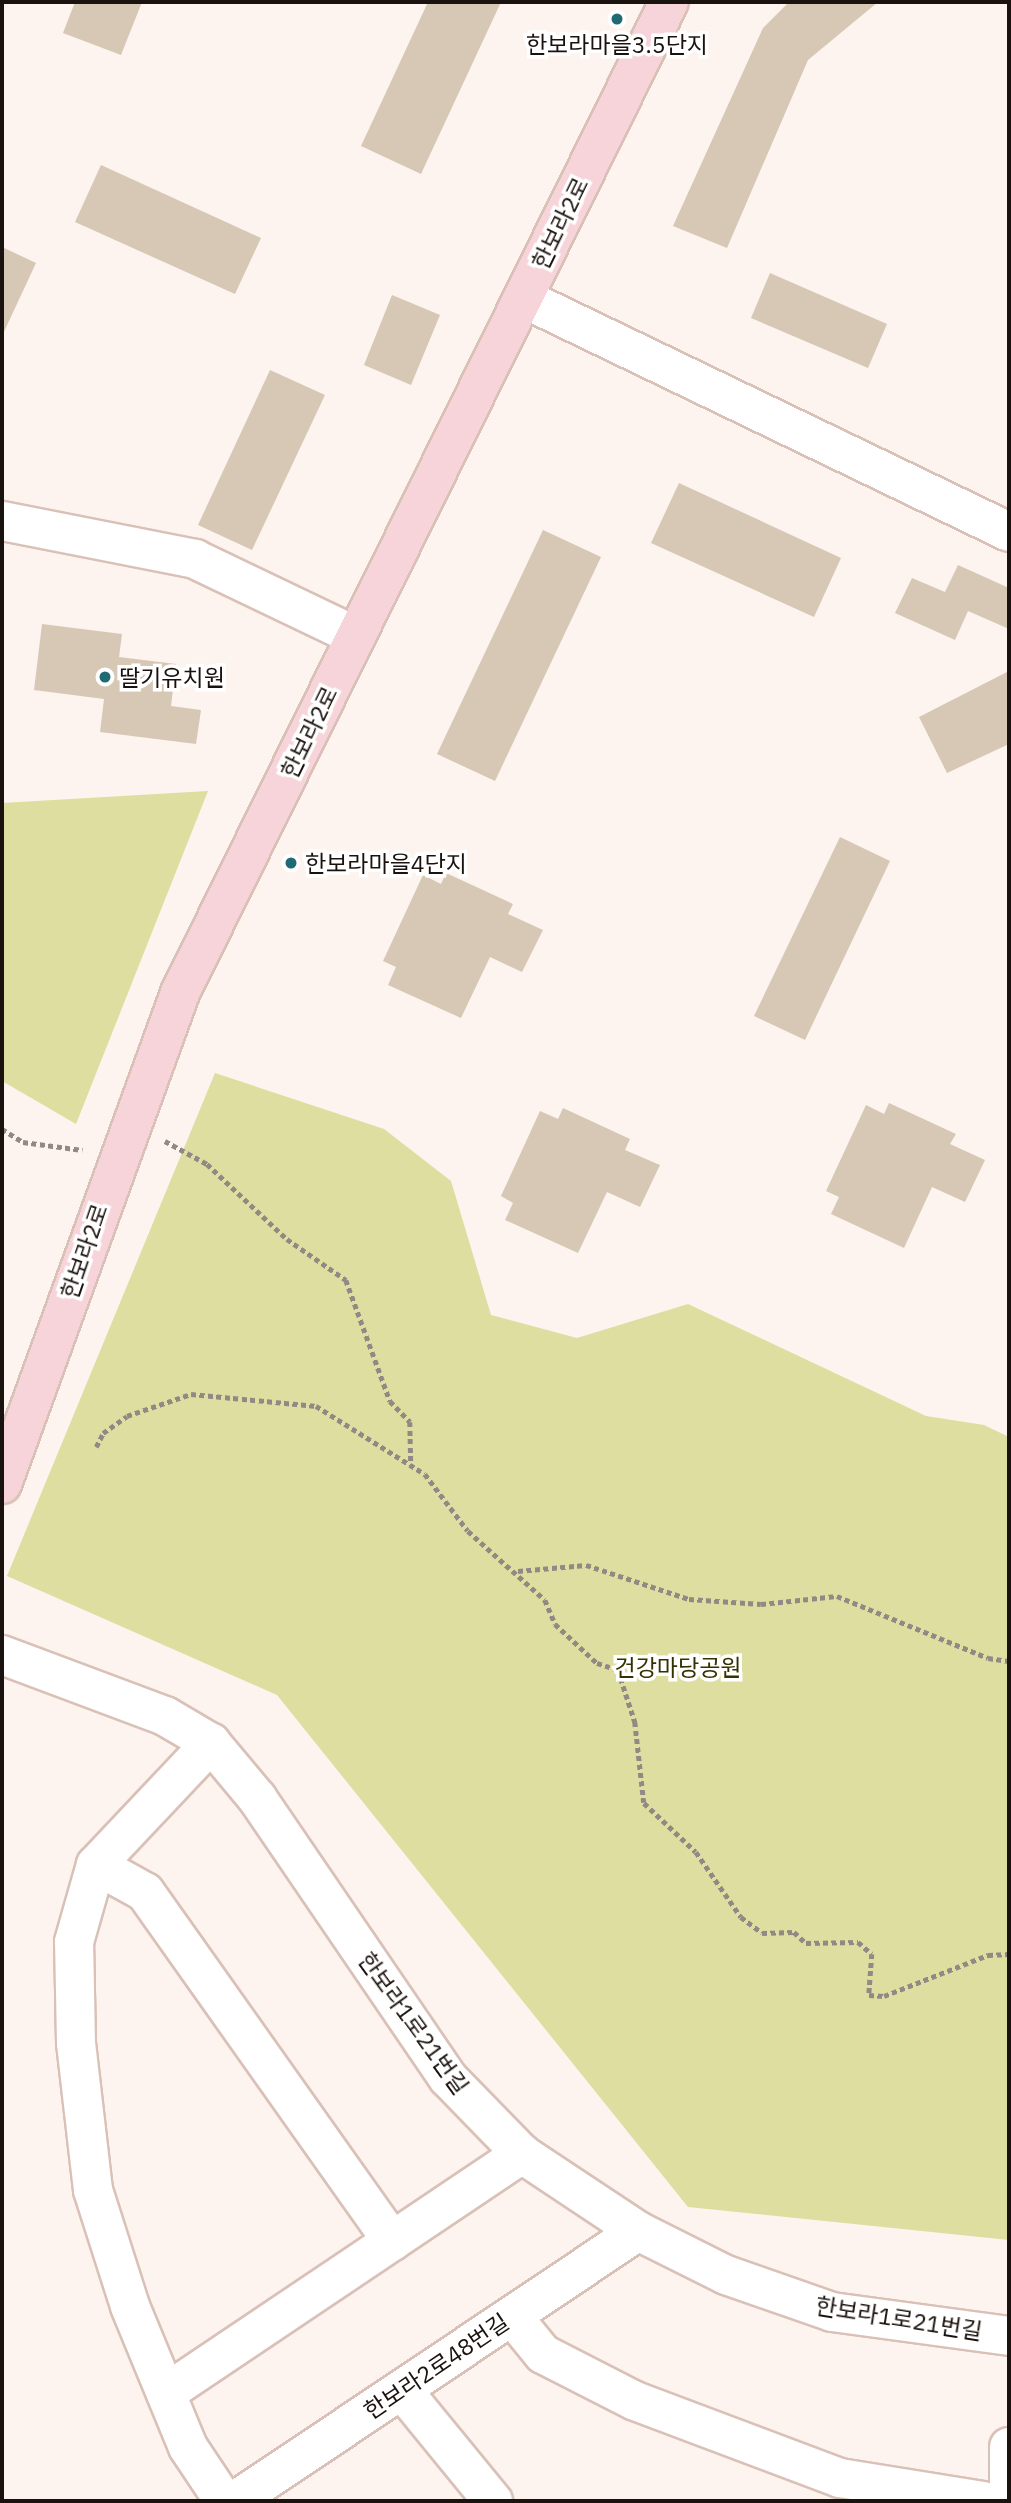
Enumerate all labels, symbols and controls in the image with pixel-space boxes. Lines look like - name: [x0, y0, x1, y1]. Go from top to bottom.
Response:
- marker: 한보라마을3.5단지: [609, 11, 625, 27]
- place label: 한보라마을3.5단지: [526, 30, 708, 58]
- street label: 한보라2로: [526, 173, 594, 273]
- place label: 딸기유치원: [119, 663, 225, 691]
- marker: 딸기유치원: [97, 669, 113, 685]
- street label: 한보라2로: [275, 682, 343, 782]
- place label: 한보라마을4단지: [305, 849, 467, 877]
- marker: 한보라마을4단지: [283, 855, 299, 871]
- street label: 한보라2로: [55, 1200, 113, 1302]
- park label: 건강마당공원: [615, 1653, 741, 1681]
- street label: 한보라1로21번길: [353, 1947, 475, 2099]
- street label: 한보라1로21번길: [814, 2291, 984, 2345]
- street label: 한보라2로48번길: [358, 2307, 514, 2425]

